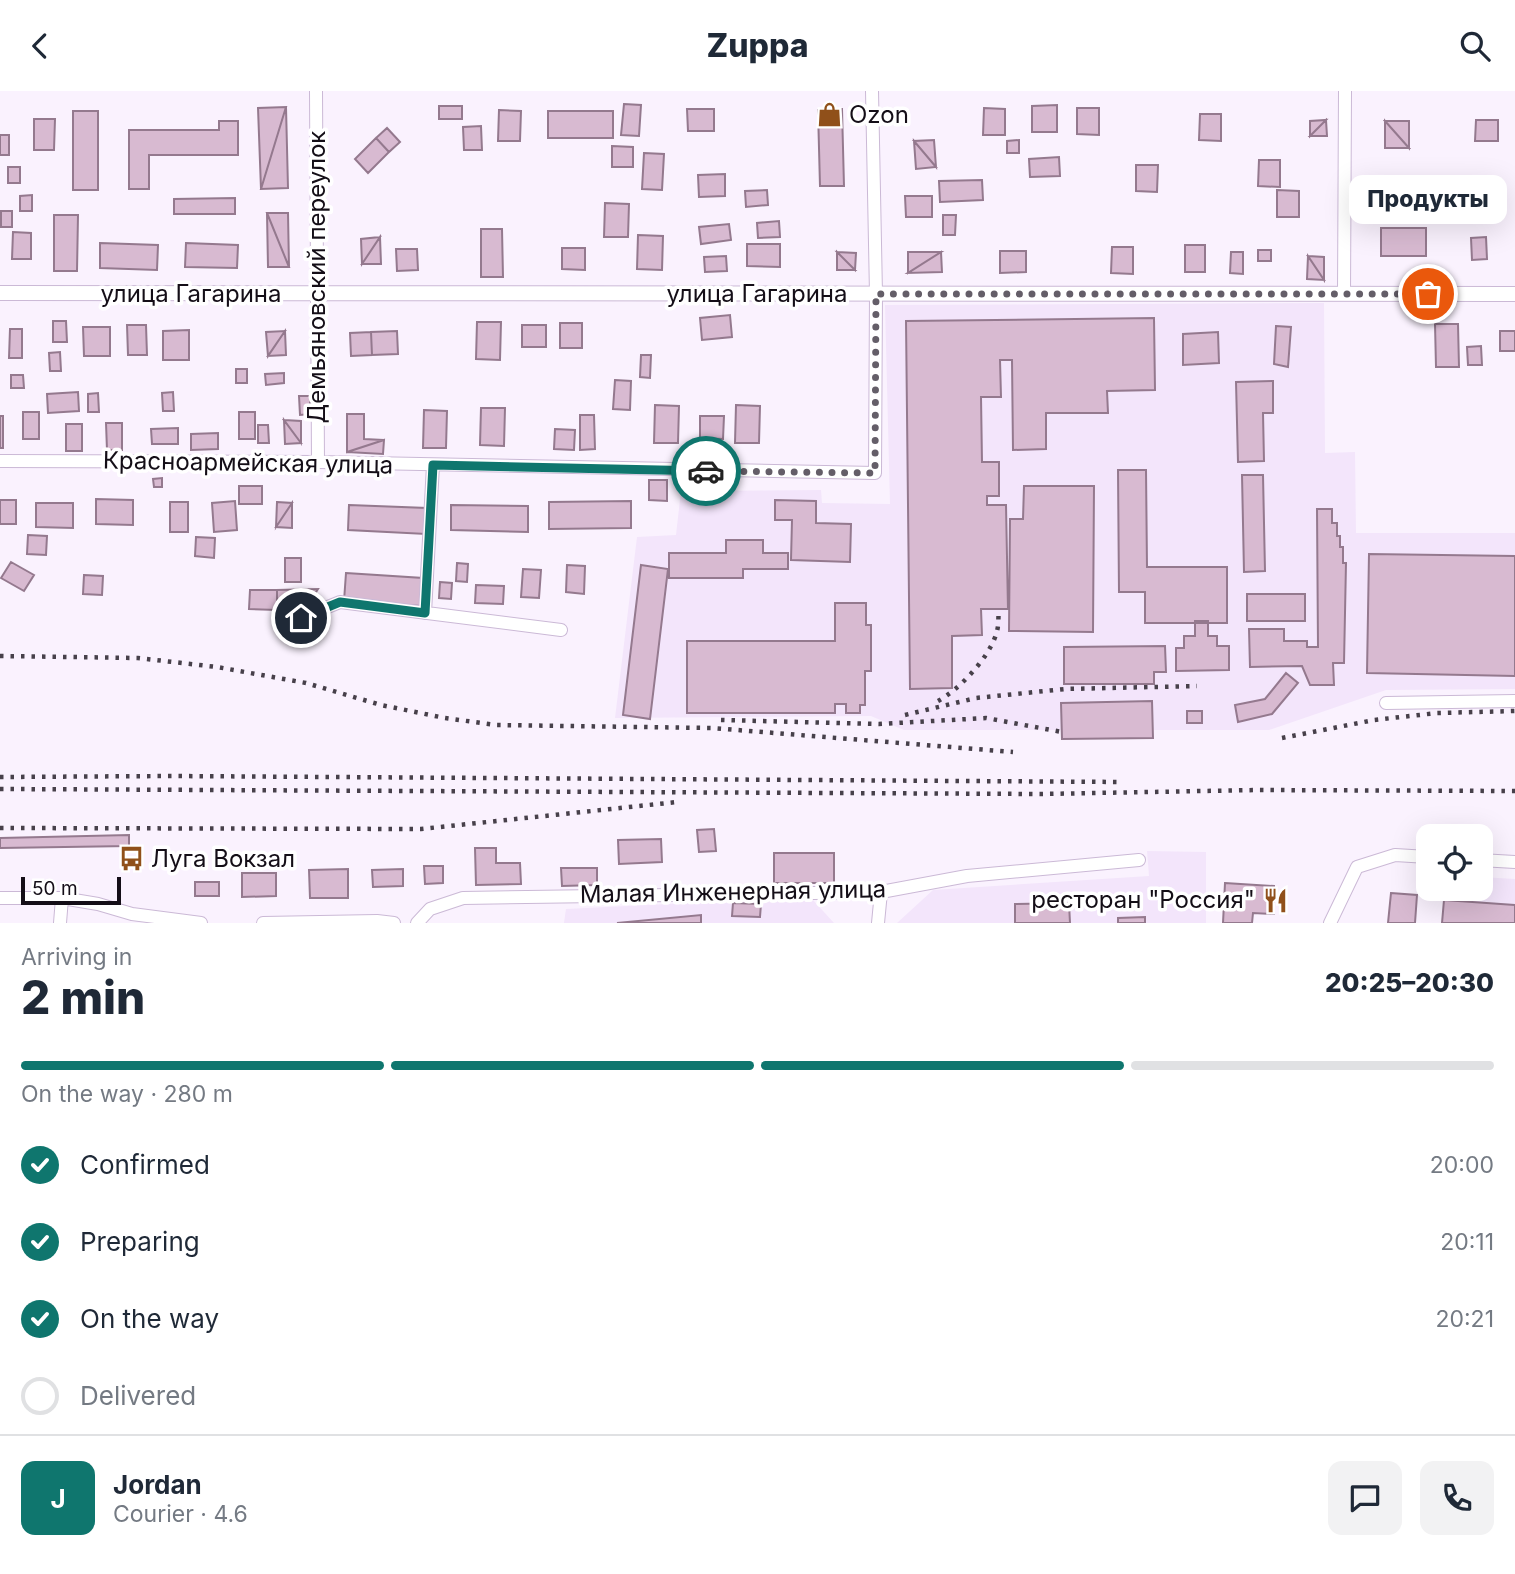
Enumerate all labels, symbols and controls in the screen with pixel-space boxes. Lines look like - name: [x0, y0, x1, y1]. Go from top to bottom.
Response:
- text: Zuppa: [707, 26, 809, 65]
- icon: back: [21, 27, 59, 65]
- icon: search: [1456, 27, 1494, 65]
- place label: Ozon: [849, 100, 909, 129]
- shop icon: Ozon: [815, 101, 843, 129]
- street label: Демьяновский переулок: [302, 131, 331, 423]
- callout: Продукты: [1349, 175, 1507, 224]
- text: Продукты: [1367, 185, 1489, 213]
- pin: [1398, 264, 1458, 324]
- icon: bag: [1409, 275, 1447, 313]
- street label: улица Гагарина: [100, 279, 282, 308]
- street label: улица Гагарина: [666, 279, 848, 308]
- courier: [671, 436, 741, 506]
- street label: Красноармейская улица: [103, 445, 393, 480]
- icon: car: [687, 452, 725, 490]
- pin: [271, 588, 331, 648]
- icon: home: [282, 599, 320, 637]
- map controls: [1416, 824, 1493, 901]
- button: locate: [1416, 824, 1493, 901]
- place label: Луга Вокзал: [151, 844, 295, 873]
- bus stop icon: Луга Вокзал: [117, 845, 145, 873]
- scale bar: [21, 874, 121, 906]
- street label: Малая Инженерная улица: [580, 874, 886, 909]
- text: 50 m: [32, 877, 78, 900]
- place label: ресторан "Россия": [1031, 885, 1255, 914]
- restaurant icon: ресторан "Россия": [1261, 886, 1289, 914]
- text: Arriving in: [21, 943, 132, 971]
- text: 20:25–20:30: [1325, 967, 1494, 998]
- text: 2 min: [21, 969, 145, 1025]
- text: On the way · 280 m: [21, 1080, 233, 1108]
- icon: check: [21, 1146, 59, 1184]
- text: Confirmed: [80, 1149, 210, 1180]
- text: 20:00: [1430, 1151, 1494, 1179]
- icon: check: [21, 1223, 59, 1261]
- text: Preparing: [80, 1226, 200, 1257]
- text: 20:11: [1440, 1228, 1494, 1256]
- icon: check: [21, 1300, 59, 1338]
- text: On the way: [80, 1303, 219, 1334]
- text: 20:21: [1435, 1305, 1494, 1333]
- text: Delivered: [80, 1380, 196, 1411]
- button: chat: [1328, 1461, 1402, 1535]
- button: phone: [1420, 1461, 1494, 1535]
- text: Jordan: [113, 1469, 202, 1500]
- text: J: [50, 1483, 66, 1514]
- text: Courier · 4.6: [113, 1500, 248, 1528]

